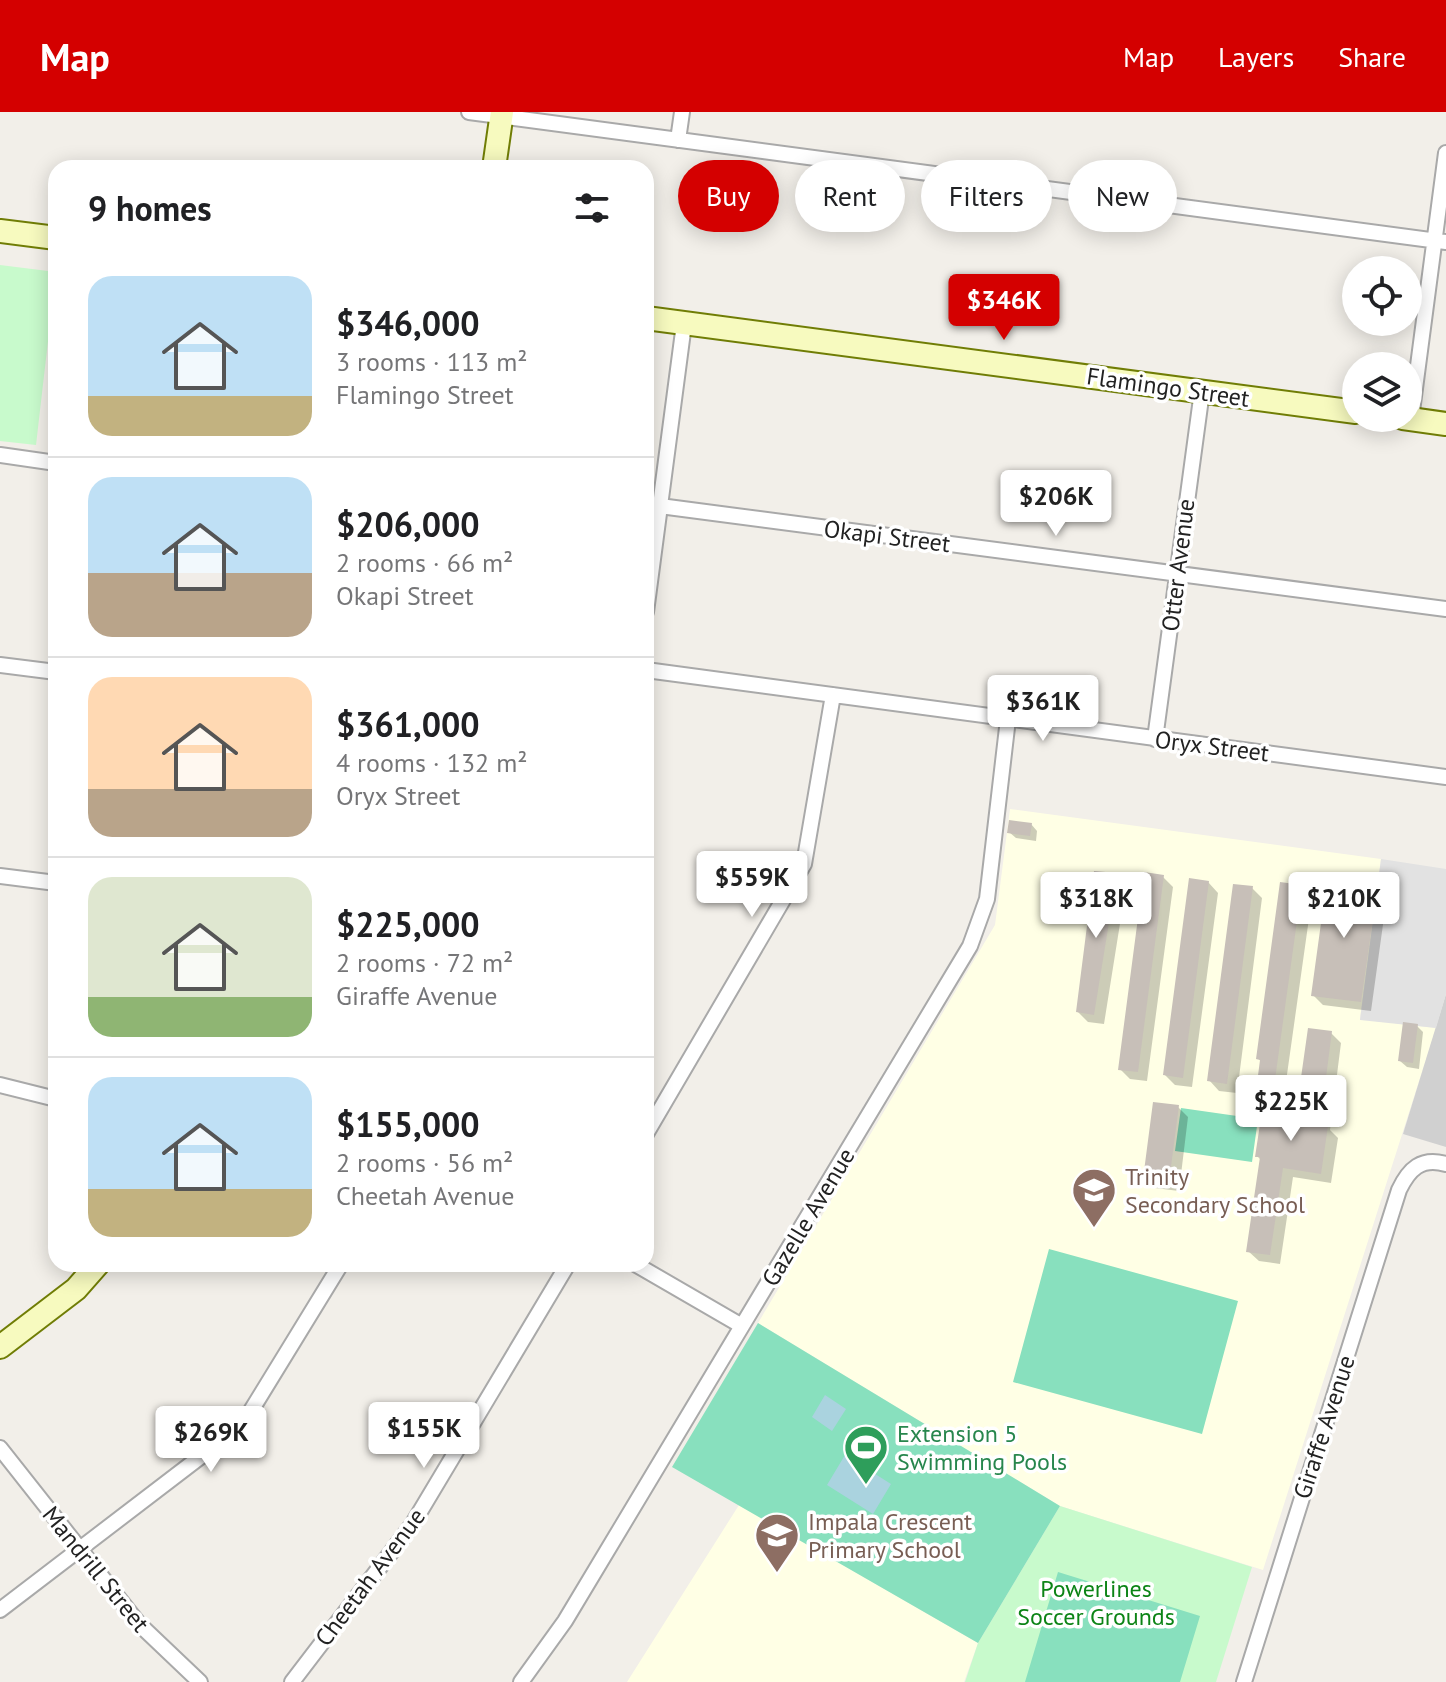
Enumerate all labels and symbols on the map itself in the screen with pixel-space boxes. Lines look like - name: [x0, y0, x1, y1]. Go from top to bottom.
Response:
- pin: $346K: [948, 274, 1060, 342]
- street label: Flamingo Street: [1085, 360, 1251, 414]
- pin: $206K: [1000, 470, 1112, 538]
- street label: Otter Avenue: [1154, 497, 1202, 633]
- street label: Okapi Street: [822, 513, 952, 559]
- pin: $361K: [987, 675, 1099, 743]
- street label: Oryx Street: [1153, 724, 1271, 768]
- pin: $559K: [696, 851, 808, 919]
- pin: $318K: [1040, 872, 1152, 940]
- pin: $210K: [1288, 872, 1400, 940]
- pin: $225K: [1235, 1075, 1347, 1143]
- street label: Gazelle Avenue: [755, 1142, 861, 1292]
- place label: Trinity Secondary School: [1125, 1161, 1305, 1220]
- school or university icon: Trinity Secondary School: [1070, 1166, 1118, 1229]
- street label: Giraffe Avenue: [1286, 1351, 1362, 1503]
- pin: $155K: [368, 1402, 480, 1470]
- pin: $269K: [155, 1406, 267, 1474]
- place label: Extension 5 Swimming Pools: [897, 1418, 1067, 1477]
- sports icon: Extension 5 Swimming Pools: [842, 1423, 890, 1486]
- street label: Mandrill Street: [36, 1500, 156, 1638]
- street label: Cheetah Avenue: [308, 1502, 432, 1652]
- place label: Impala Crescent Primary School: [808, 1506, 972, 1565]
- school or university icon: Impala Crescent Primary School: [753, 1511, 801, 1574]
- park label: Powerlines Soccer Grounds: [1017, 1573, 1175, 1632]

